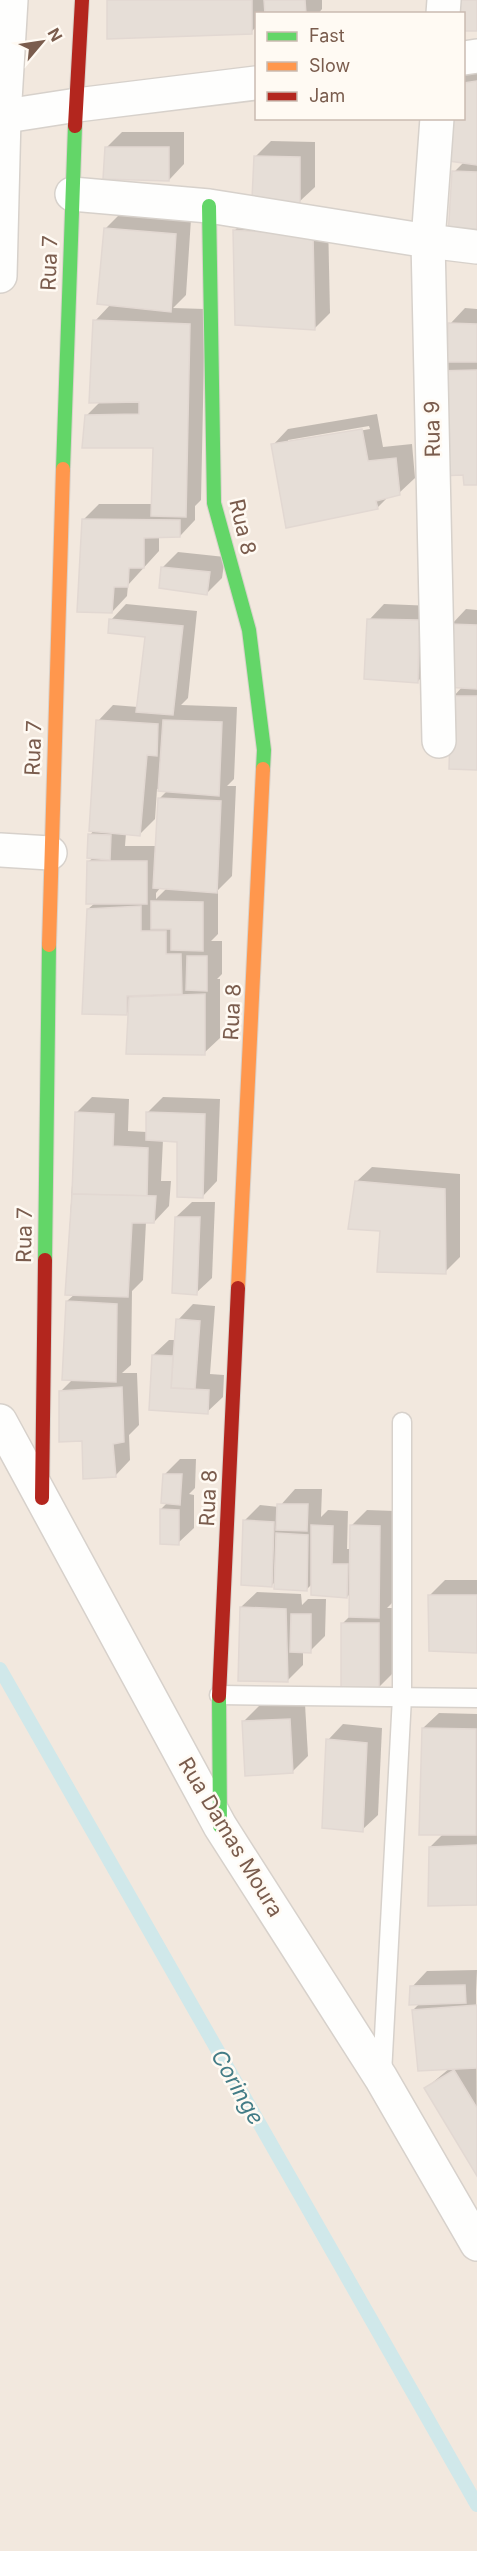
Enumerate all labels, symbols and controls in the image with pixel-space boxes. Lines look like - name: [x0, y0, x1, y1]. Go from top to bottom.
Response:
- north arrow: [12, 12, 72, 72]
- legend: [255, 12, 465, 120]
- text: N: [43, 25, 67, 45]
- text: Fast: [309, 25, 345, 46]
- text: Slow: [309, 55, 350, 76]
- text: Jam: [309, 85, 345, 106]
- street label: Rua 7: [36, 235, 62, 291]
- street label: Rua 9: [419, 400, 445, 458]
- street label: Rua 8: [224, 497, 262, 557]
- street label: Rua 7: [20, 720, 46, 776]
- street label: Rua 8: [218, 983, 246, 1041]
- street label: Rua 7: [11, 1207, 37, 1263]
- street label: Rua 8: [194, 1469, 222, 1527]
- street label: Rua Damas Moura: [174, 1753, 288, 1921]
- water label: Coringe: [206, 2045, 270, 2129]

